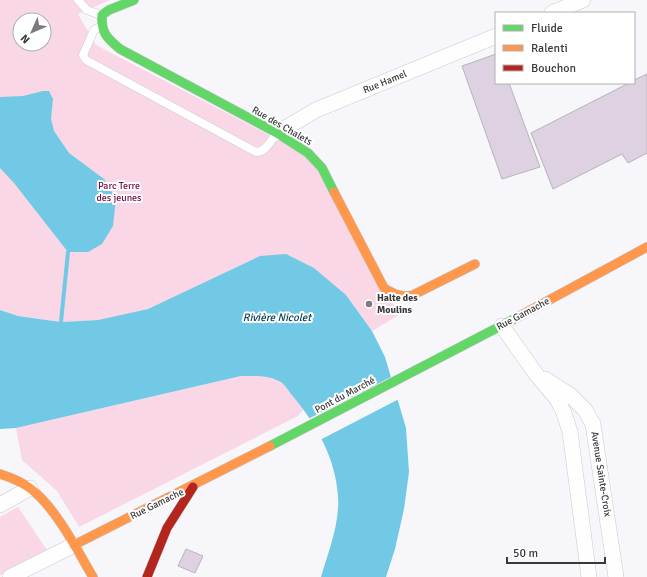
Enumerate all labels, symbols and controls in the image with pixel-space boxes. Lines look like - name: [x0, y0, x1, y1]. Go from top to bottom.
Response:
- north arrow: [12, 12, 52, 52]
- legend: [495, 12, 635, 84]
- text: Fluide: [531, 21, 563, 36]
- text: N: [18, 31, 33, 46]
- text: Ralenti: [531, 41, 568, 56]
- text: Bouchon: [531, 61, 576, 76]
- street label: Rue Hamel: [361, 68, 409, 96]
- street label: Rue des Chalets: [250, 104, 315, 148]
- park label: Parc Terre des jeunes: [97, 180, 142, 204]
- place label: Halte des Moulins: [377, 292, 418, 316]
- street label: Rue Gamache: [495, 295, 551, 333]
- marker: Halte des Moulins: [364, 299, 374, 309]
- water label: Rivière Nicolet: [243, 311, 312, 324]
- street label: Pont du Marché: [313, 374, 377, 416]
- street label: Avenue Sainte-Croix: [588, 430, 614, 518]
- street label: Rue Gamache: [128, 486, 186, 522]
- scale bar: [507, 539, 605, 565]
- text: 50 m: [513, 546, 538, 561]

